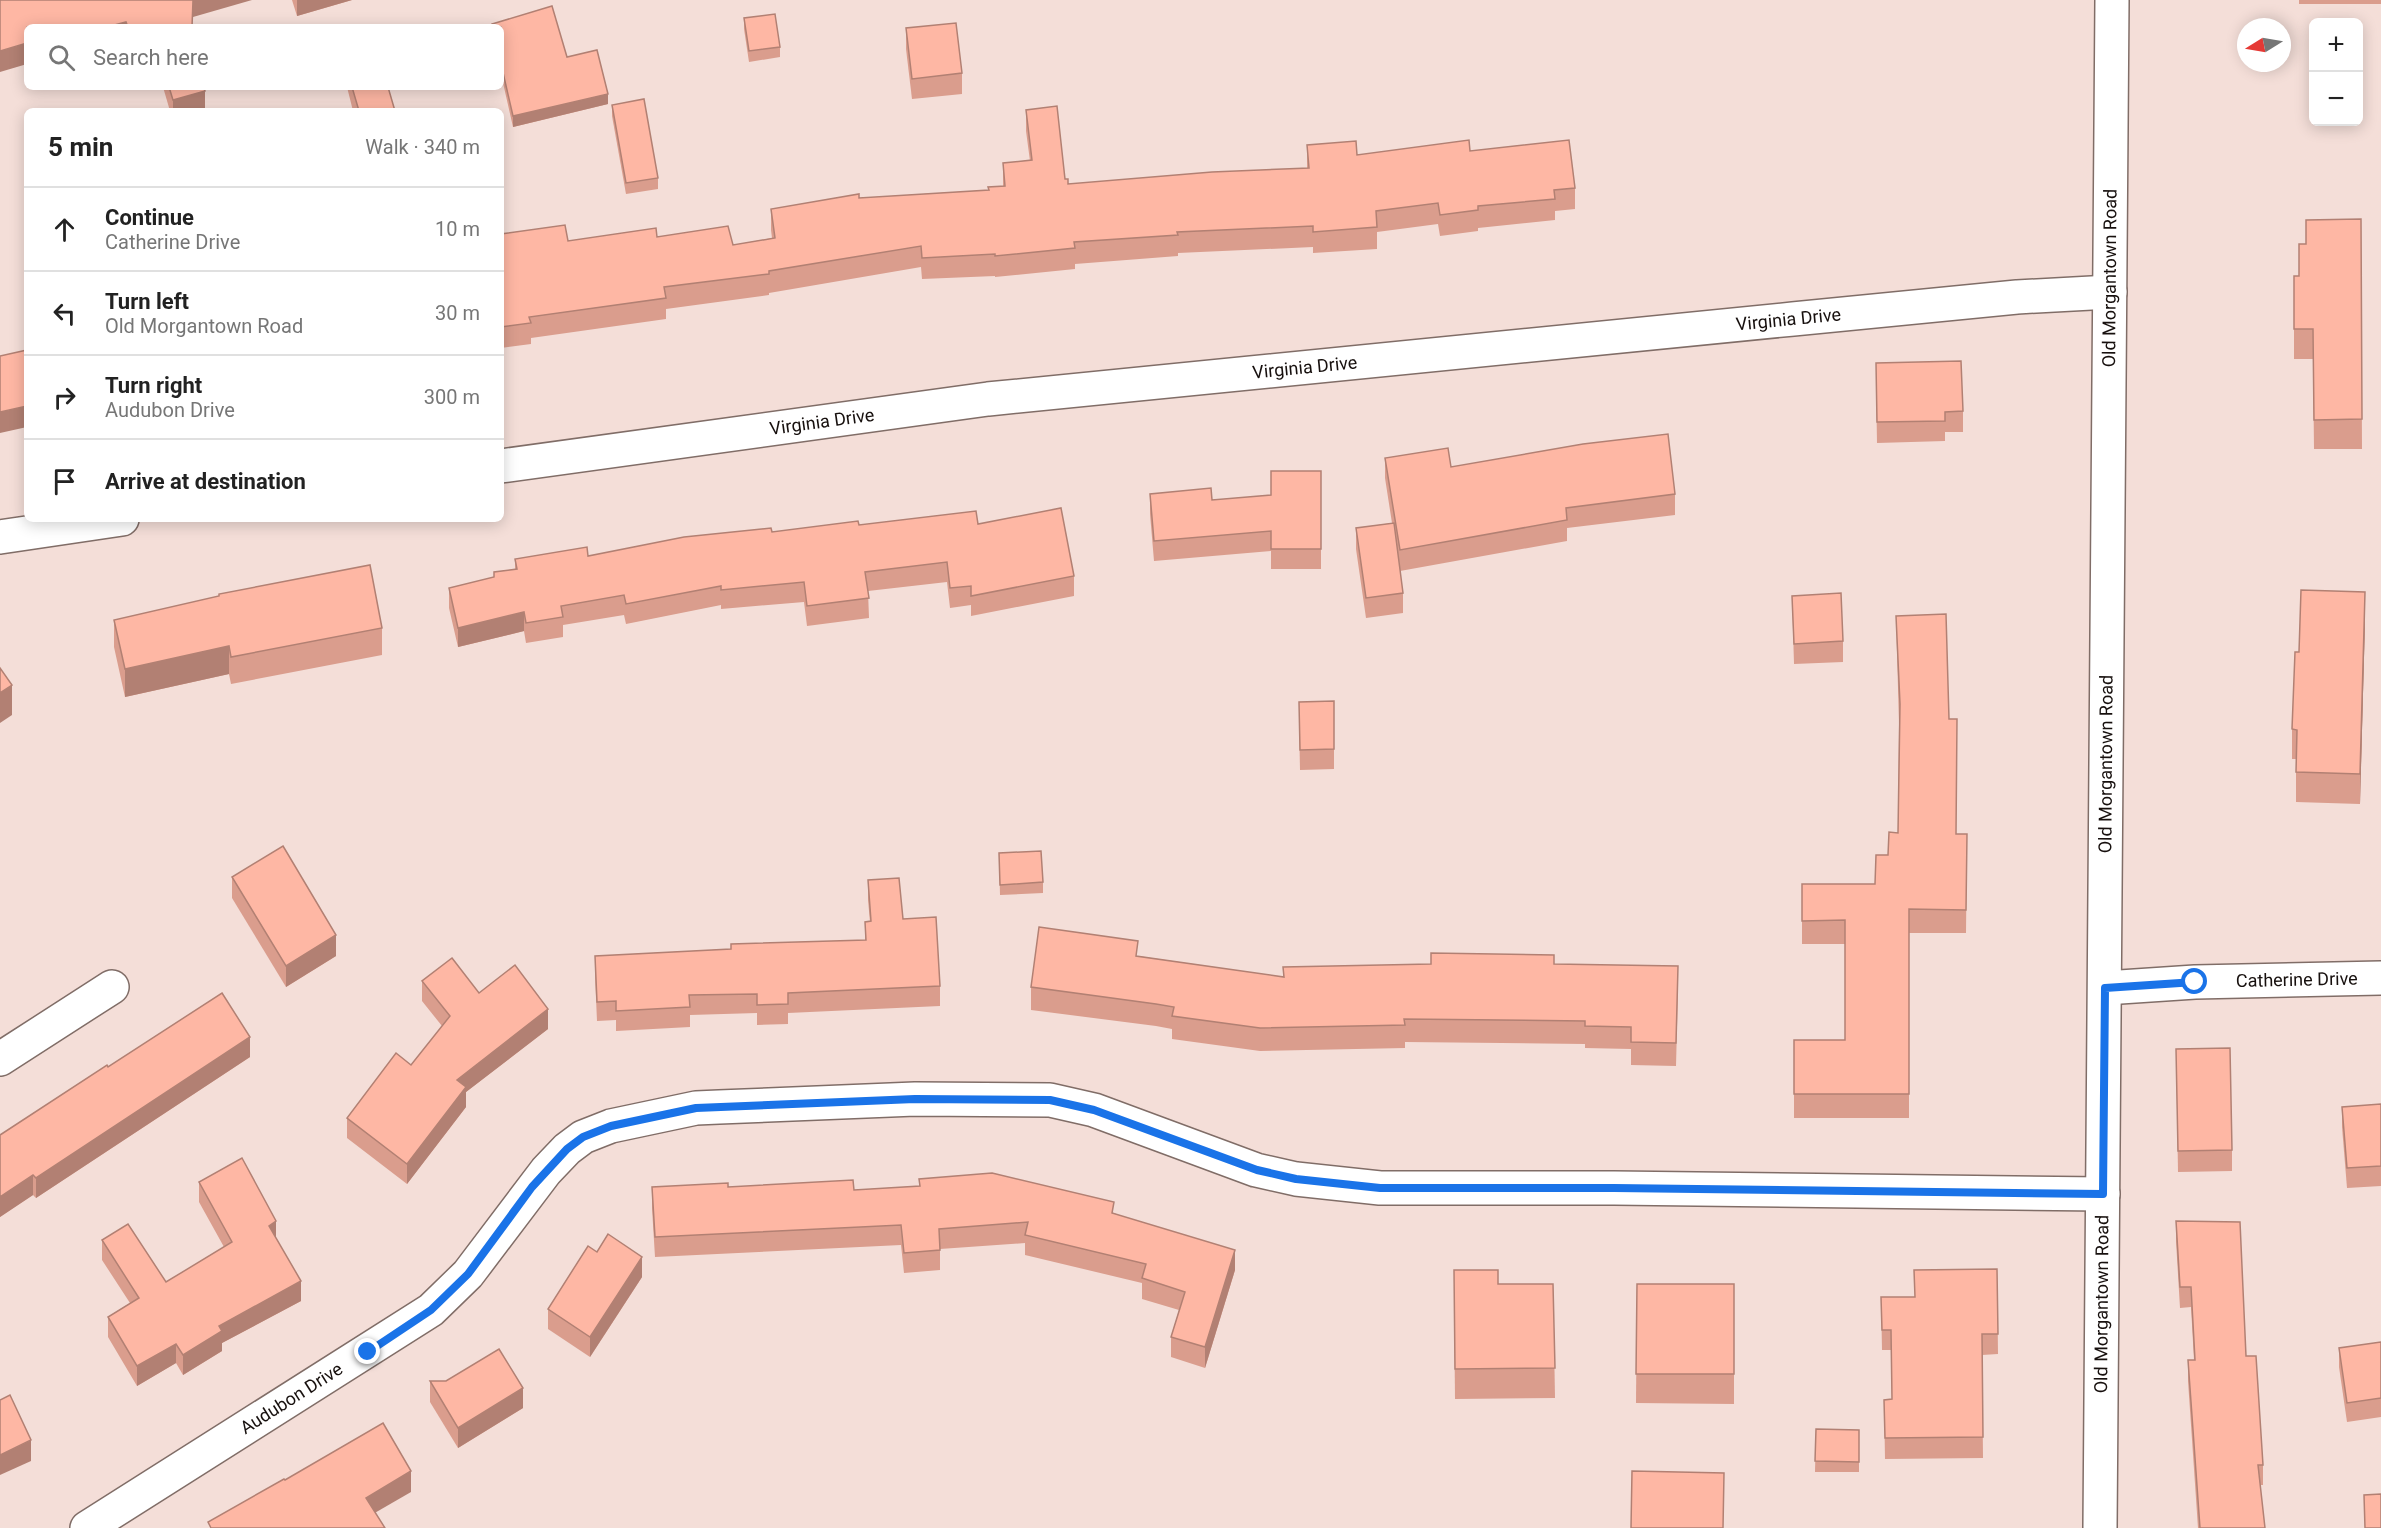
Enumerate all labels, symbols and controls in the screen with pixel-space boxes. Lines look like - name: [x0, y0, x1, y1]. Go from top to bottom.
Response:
- north arrow: [2237, 18, 2291, 72]
- map controls: [2309, 18, 2363, 126]
- button: +: [2309, 18, 2363, 72]
- search box: [24, 24, 504, 90]
- icon: search: [45, 41, 78, 74]
- text: Search here: [93, 45, 209, 70]
- button: −: [2309, 72, 2363, 126]
- text: 5 min: [48, 132, 113, 162]
- text: Walk · 340 m: [365, 135, 480, 159]
- street label: Old Morgantown Road: [2098, 189, 2121, 367]
- text: Continue: [105, 205, 194, 230]
- icon: ahead: [48, 213, 81, 246]
- text: 10 m: [435, 217, 480, 241]
- text: Catherine Drive: [105, 230, 240, 254]
- text: Turn left: [105, 289, 189, 314]
- icon: left: [48, 297, 81, 330]
- text: 30 m: [435, 301, 480, 325]
- street label: Virginia Drive: [1735, 303, 1842, 335]
- text: Old Morgantown Road: [105, 314, 303, 338]
- street label: Virginia Drive: [1251, 351, 1358, 383]
- text: Turn right: [105, 373, 202, 398]
- icon: right: [48, 381, 81, 414]
- text: 300 m: [424, 385, 480, 409]
- text: Audubon Drive: [105, 398, 235, 422]
- street label: Virginia Drive: [768, 404, 876, 439]
- icon: arrive: [48, 465, 81, 498]
- text: Arrive at destination: [105, 469, 306, 494]
- street label: Old Morgantown Road: [2094, 675, 2117, 853]
- route start: [2181, 968, 2207, 994]
- street label: Catherine Drive: [2236, 968, 2358, 991]
- street label: Old Morgantown Road: [2090, 1215, 2112, 1393]
- route end: [354, 1338, 380, 1364]
- street label: Audubon Drive: [236, 1358, 346, 1438]

